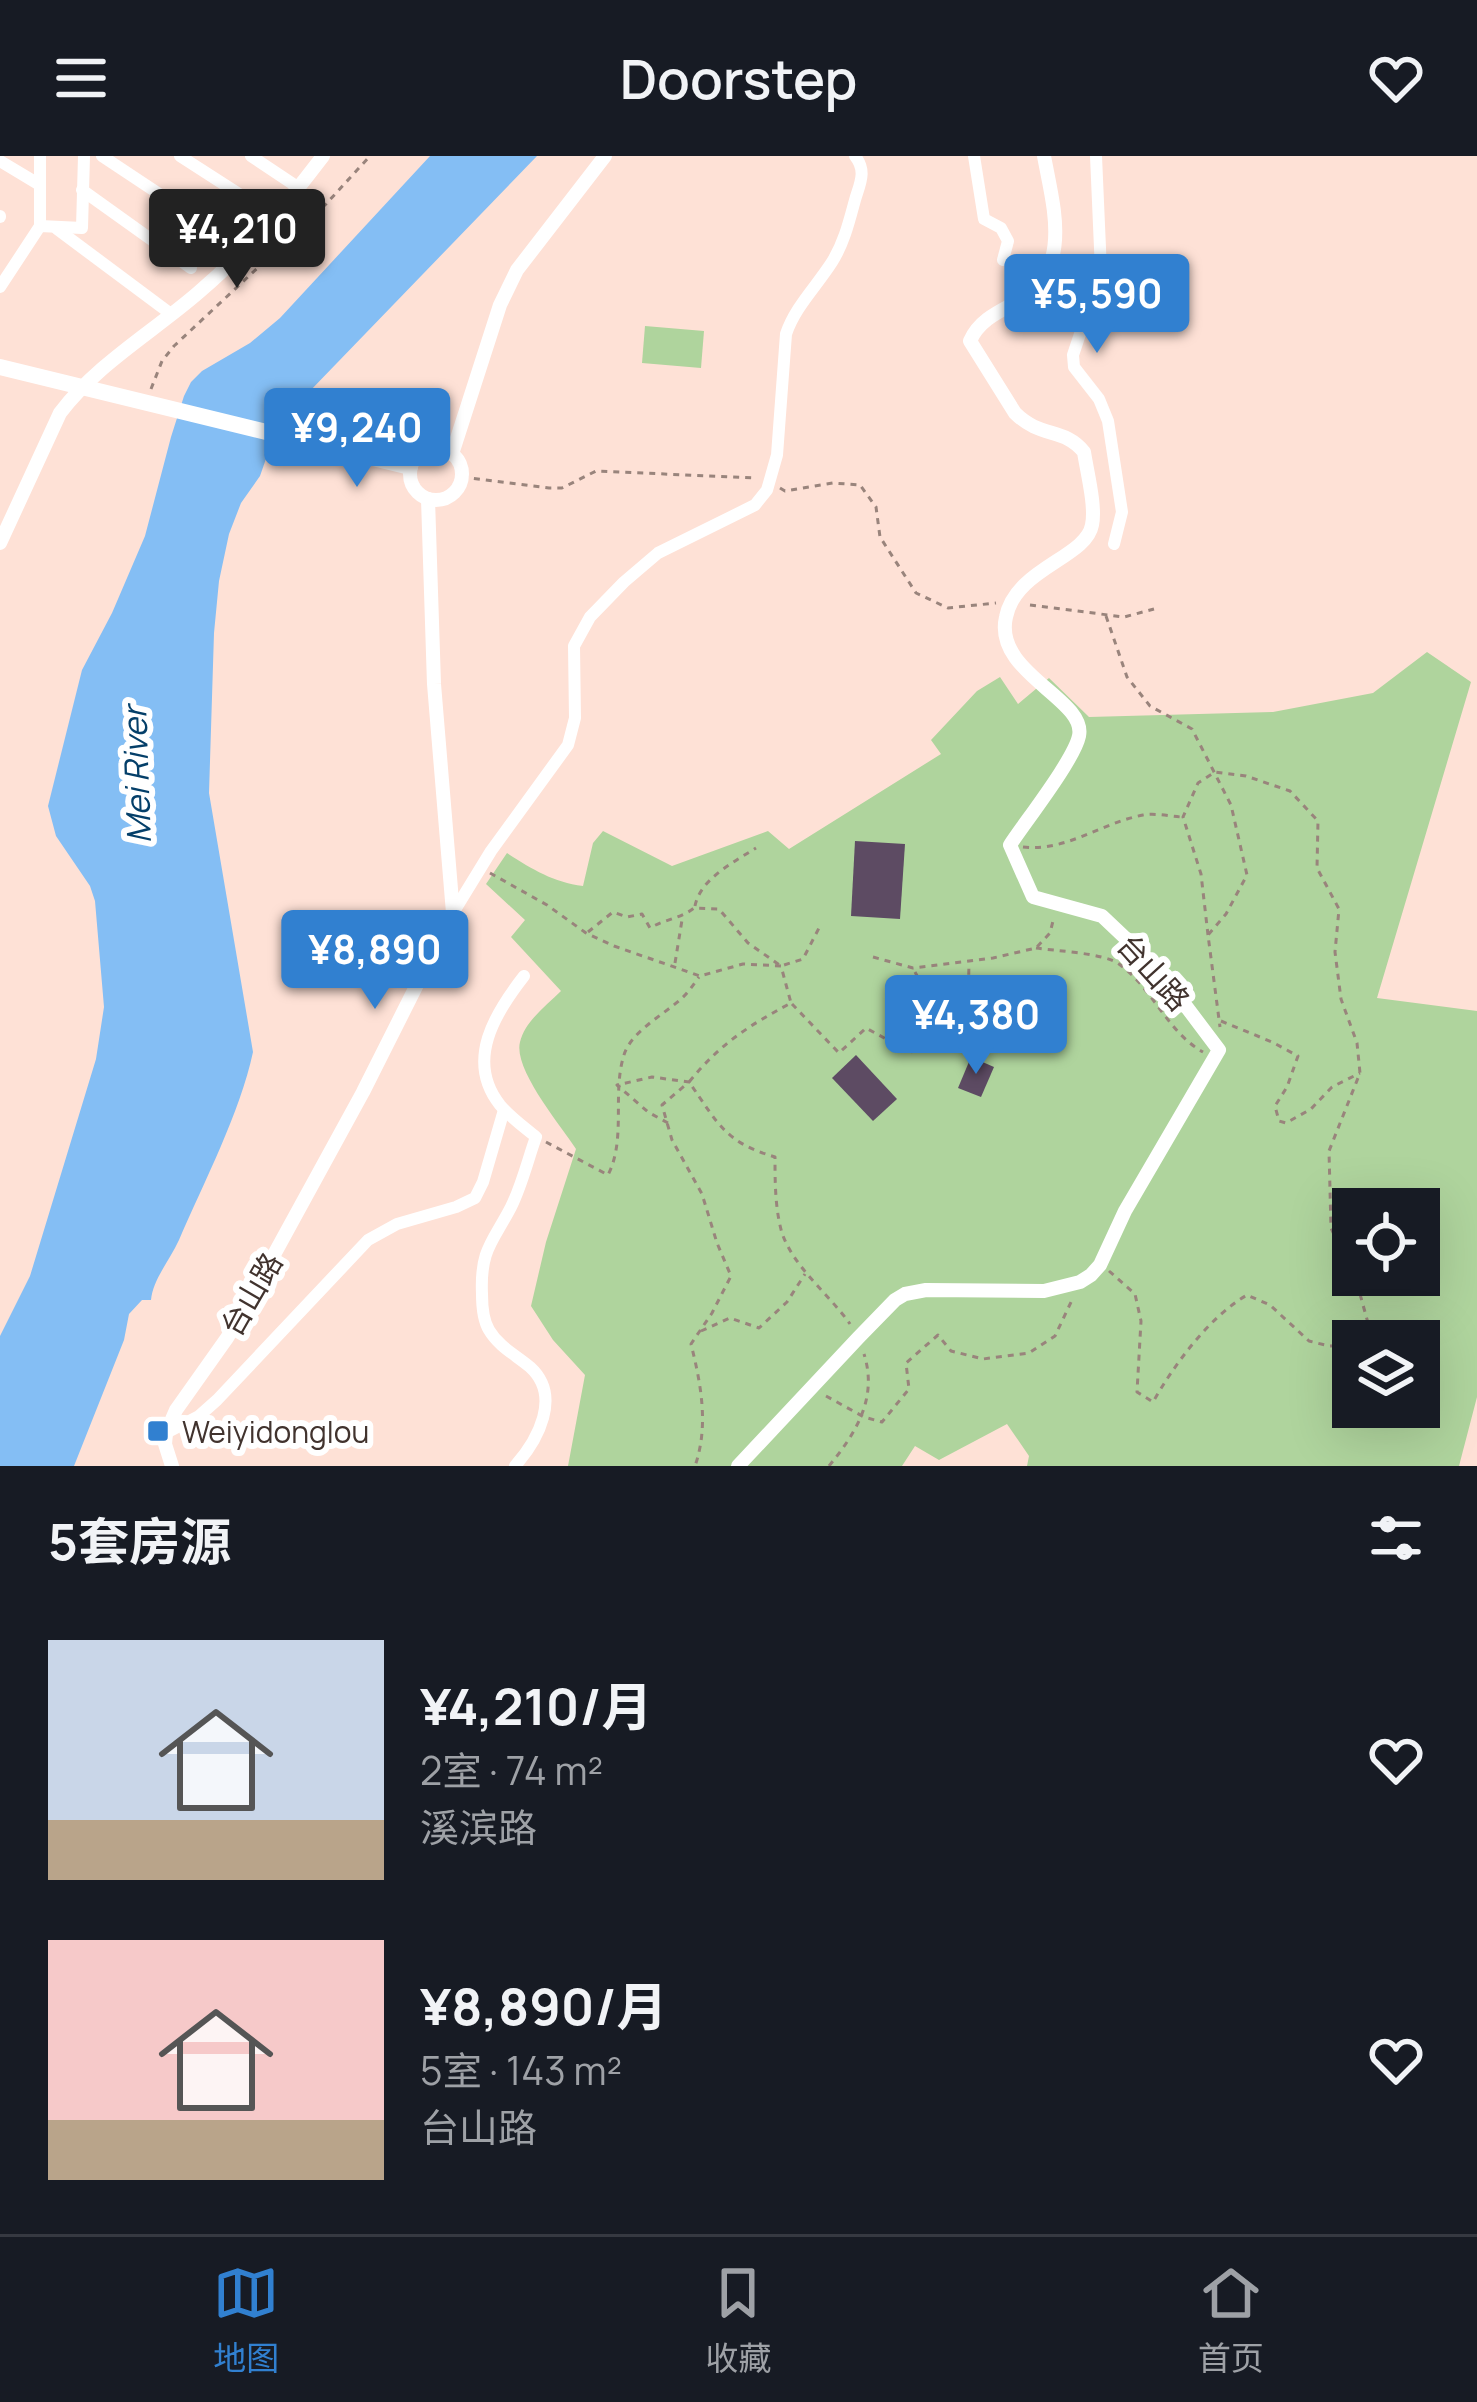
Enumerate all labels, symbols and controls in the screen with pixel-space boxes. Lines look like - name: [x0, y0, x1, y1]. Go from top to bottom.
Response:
- text: Doorstep: [620, 41, 857, 115]
- icon: menu: [48, 45, 114, 111]
- icon: heart: [1363, 45, 1429, 111]
- pin: ¥4,210: [139, 189, 335, 291]
- text: ¥4,210: [176, 201, 298, 255]
- pin: ¥5,590: [999, 254, 1195, 356]
- text: ¥5,590: [1031, 266, 1163, 320]
- pin: ¥9,240: [259, 388, 455, 490]
- text: ¥9,240: [291, 400, 423, 454]
- water label: Mei River: [111, 702, 161, 844]
- pin: ¥8,890: [277, 910, 473, 1012]
- text: ¥8,890: [308, 922, 442, 976]
- street label: 台山路: [1109, 925, 1199, 1019]
- pin: ¥4,380: [878, 975, 1074, 1077]
- text: ¥4,380: [912, 987, 1040, 1041]
- map controls: [1332, 1188, 1440, 1428]
- button: locate: [1332, 1188, 1440, 1296]
- street label: 台山路: [211, 1245, 291, 1343]
- button: layers: [1332, 1320, 1440, 1428]
- place label: Weiyidonglou: [182, 1411, 369, 1452]
- marker: Weiyidonglou: [145, 1418, 171, 1444]
- icon: filters: [1363, 1505, 1429, 1571]
- text: 5套房源: [48, 1506, 231, 1575]
- text: ¥4,210/月: [420, 1671, 652, 1740]
- icon: home: [144, 1688, 288, 1832]
- icon: heart: [1363, 1727, 1429, 1793]
- text: 2室 · 74 m²: [420, 1743, 603, 1797]
- text: 溪滨路: [420, 1800, 537, 1854]
- text: ¥8,890/月: [420, 1971, 667, 2040]
- icon: home: [144, 1988, 288, 2132]
- icon: heart: [1363, 2027, 1429, 2093]
- text: 5室 · 143 m²: [420, 2043, 622, 2097]
- text: 台山路: [420, 2100, 537, 2154]
- tab: 地图: [213, 2260, 279, 2380]
- tab: 收藏: [705, 2260, 771, 2380]
- tab: 首页: [1198, 2260, 1264, 2380]

